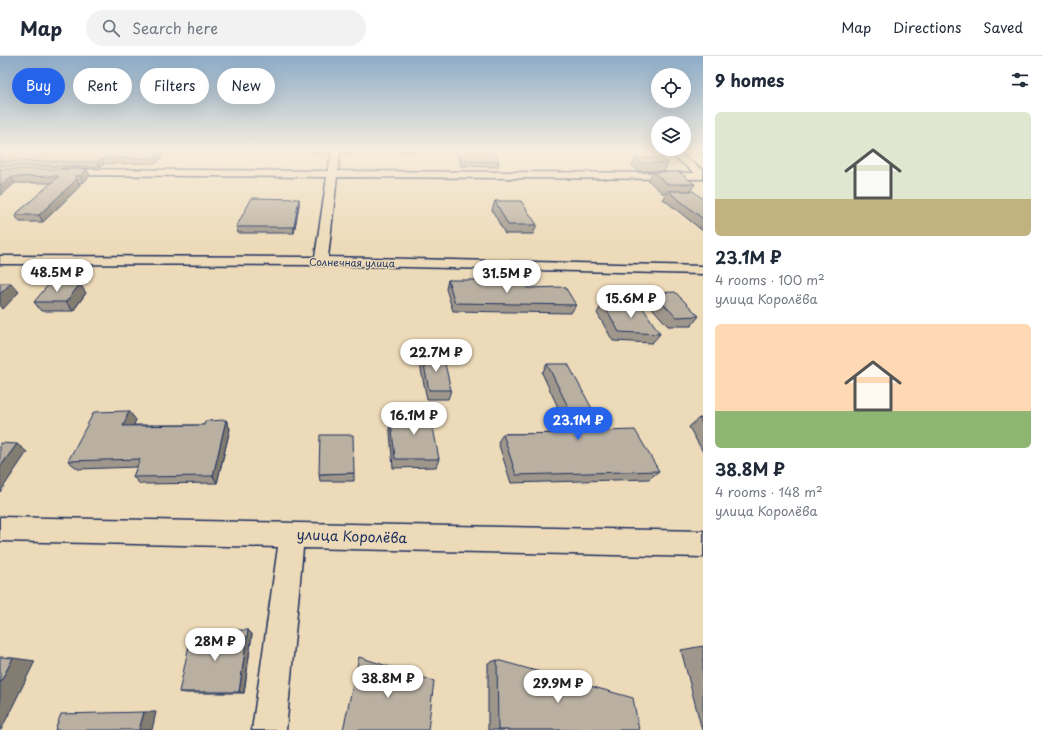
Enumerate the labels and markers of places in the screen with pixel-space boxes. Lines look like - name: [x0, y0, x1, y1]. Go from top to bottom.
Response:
- pin: 48.5M ₽: [20, 259, 94, 293]
- pin: 31.5M ₽: [470, 260, 544, 294]
- pin: 15.6M ₽: [594, 285, 668, 319]
- pin: 22.7M ₽: [399, 339, 473, 373]
- pin: 16.1M ₽: [377, 402, 451, 436]
- pin: 23.1M ₽: [541, 407, 615, 441]
- pin: 28M ₽: [187, 628, 243, 662]
- pin: 38.8M ₽: [351, 665, 425, 699]
- pin: 29.9M ₽: [521, 670, 595, 704]

